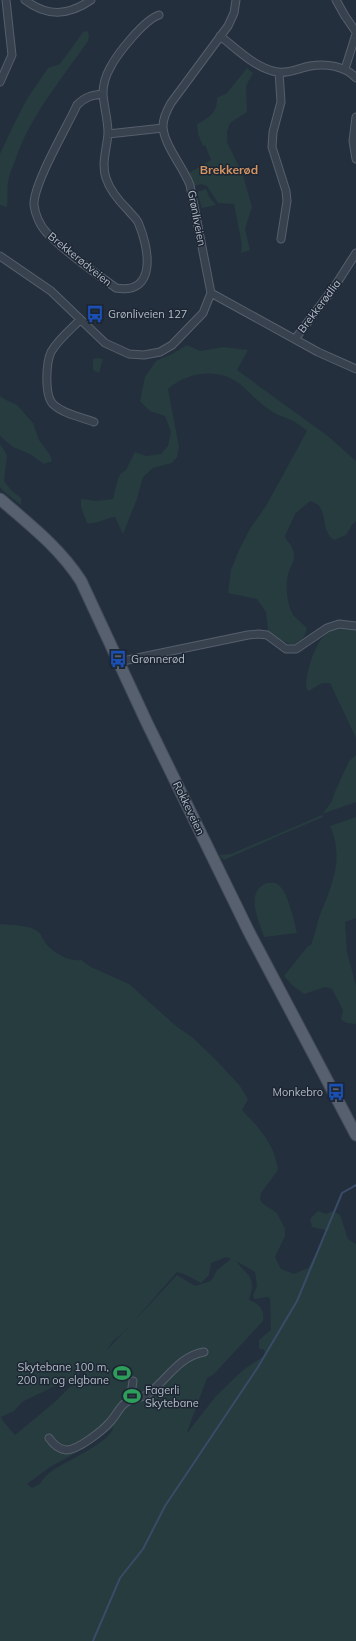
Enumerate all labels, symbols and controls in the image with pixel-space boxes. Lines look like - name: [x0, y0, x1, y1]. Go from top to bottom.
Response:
- district label: Brekkerød: [200, 162, 258, 177]
- street label: Grønliveien: [185, 189, 209, 247]
- street label: Brekkerødveien: [45, 229, 115, 289]
- street label: Brekkerødlia: [294, 277, 344, 335]
- bus stop icon: Grønliveien 127: [85, 304, 105, 324]
- place label: Grønliveien 127: [108, 307, 187, 321]
- bus stop icon: Grønnerød: [108, 649, 128, 669]
- place label: Grønnerød: [131, 652, 185, 666]
- street label: Rokkeveien: [170, 779, 208, 837]
- bus stop icon: Monkebro: [326, 1082, 346, 1102]
- place label: Monkebro: [273, 1085, 323, 1099]
- place label: Skytebane 100 m, 200 m og elgbane: [17, 1360, 109, 1387]
- sports icon: Skytebane 100 m, 200 m og elgbane: [112, 1363, 132, 1383]
- place label: Fagerli Skytebane: [145, 1383, 199, 1410]
- sports icon: Fagerli Skytebane: [122, 1386, 142, 1406]

